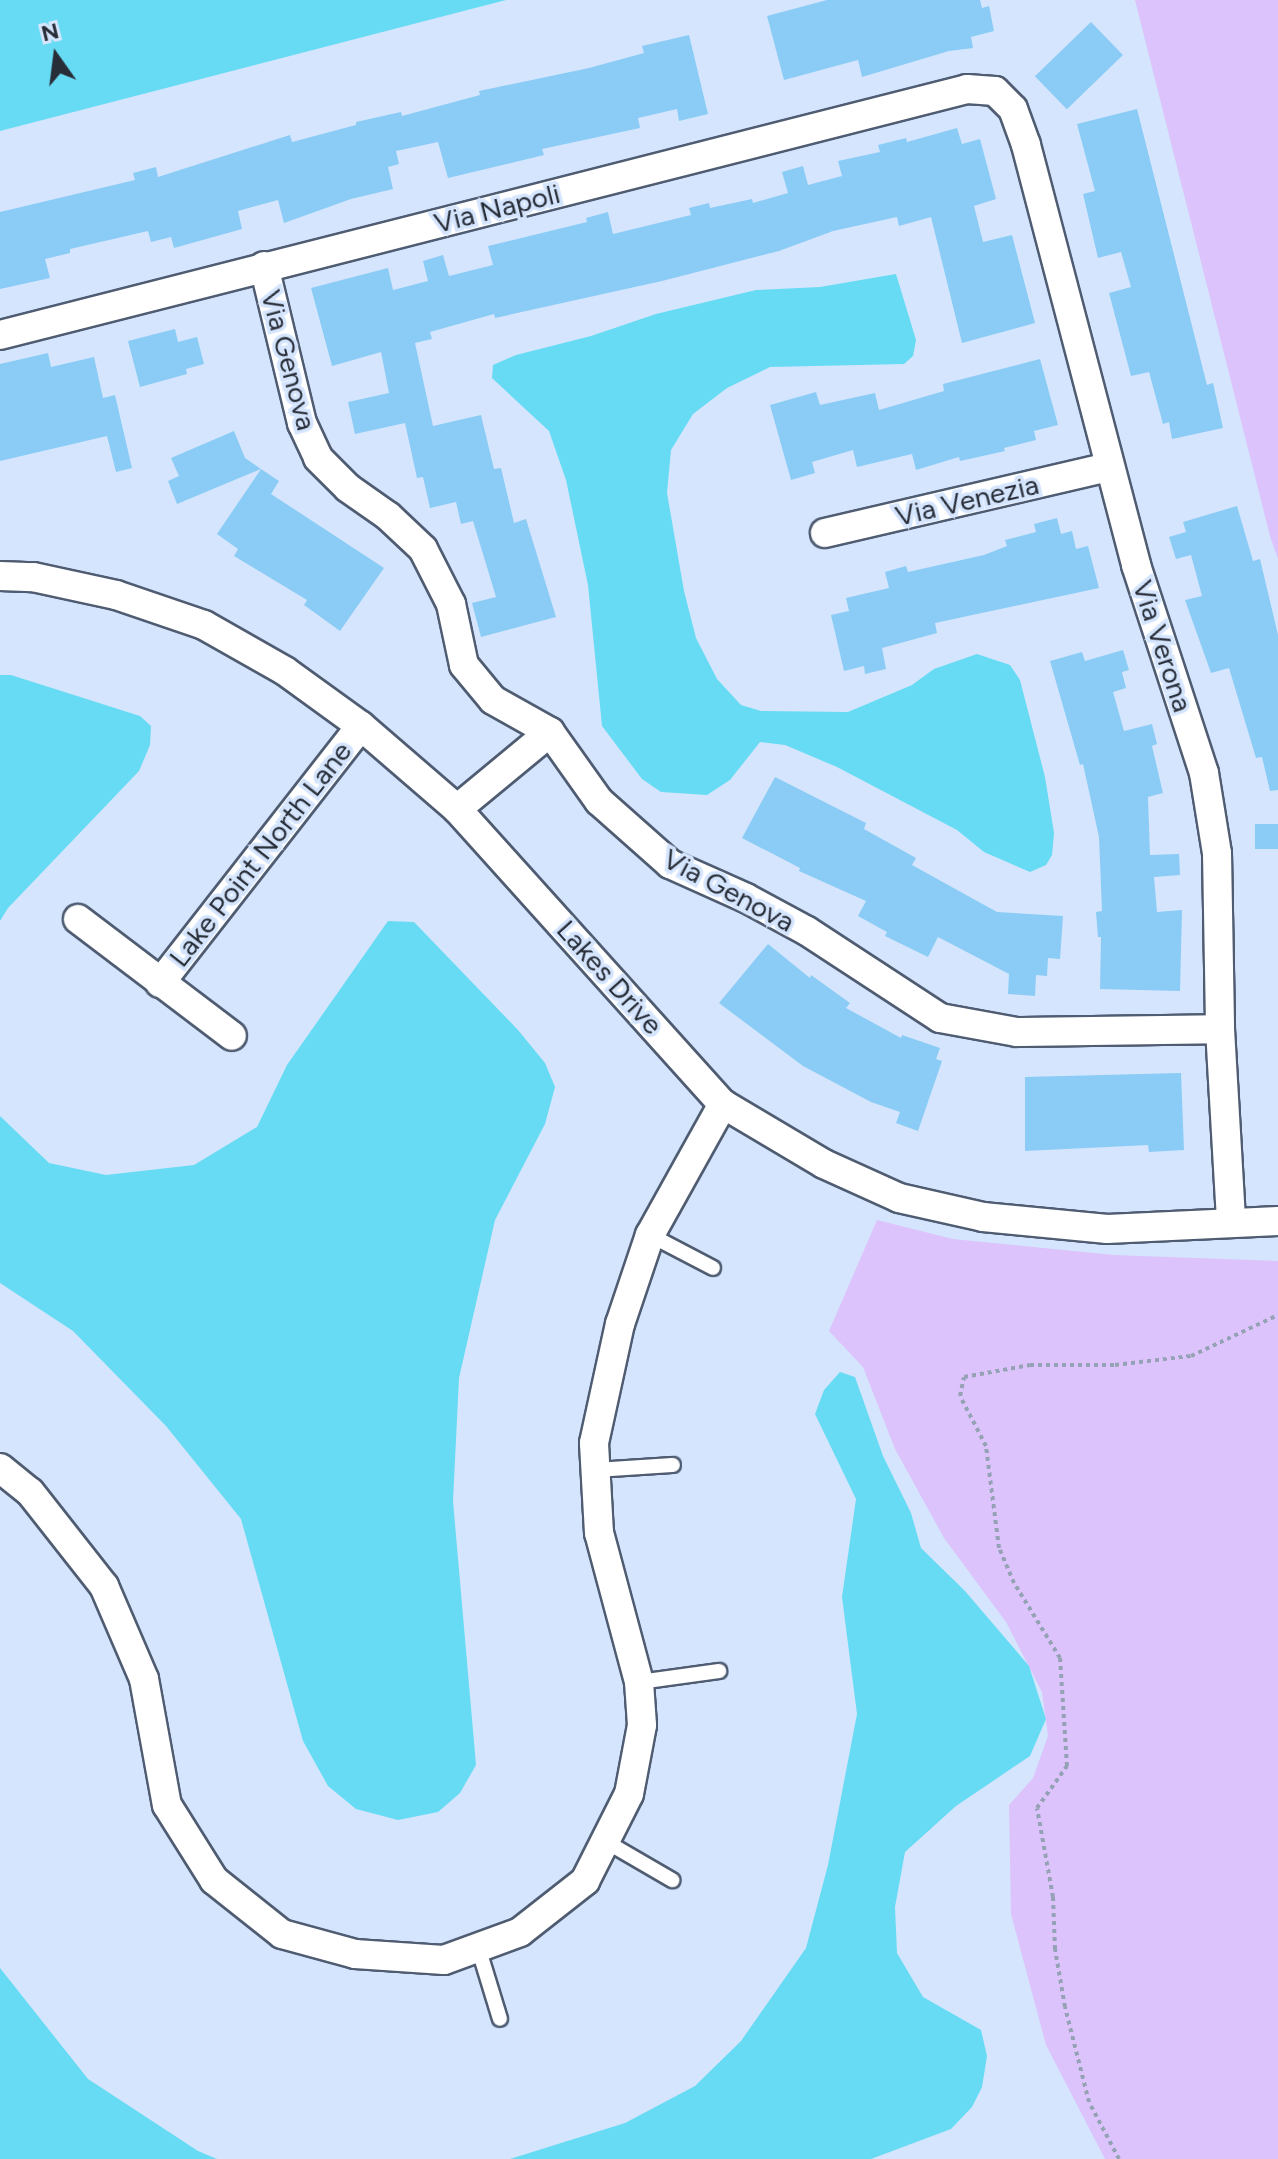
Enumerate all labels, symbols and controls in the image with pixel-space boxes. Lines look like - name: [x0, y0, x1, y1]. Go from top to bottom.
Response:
- north arrow: [16, 16, 96, 96]
- text: N: [39, 17, 62, 47]
- street label: Via Napoli: [431, 176, 563, 240]
- street label: Via Genova: [254, 286, 324, 434]
- street label: Via Venezia: [892, 467, 1042, 533]
- street label: Via Verona: [1126, 576, 1200, 716]
- street label: Lake Point North Lane: [162, 735, 358, 973]
- street label: Via Genova: [658, 841, 800, 939]
- street label: Lakes Drive: [550, 913, 670, 1041]

